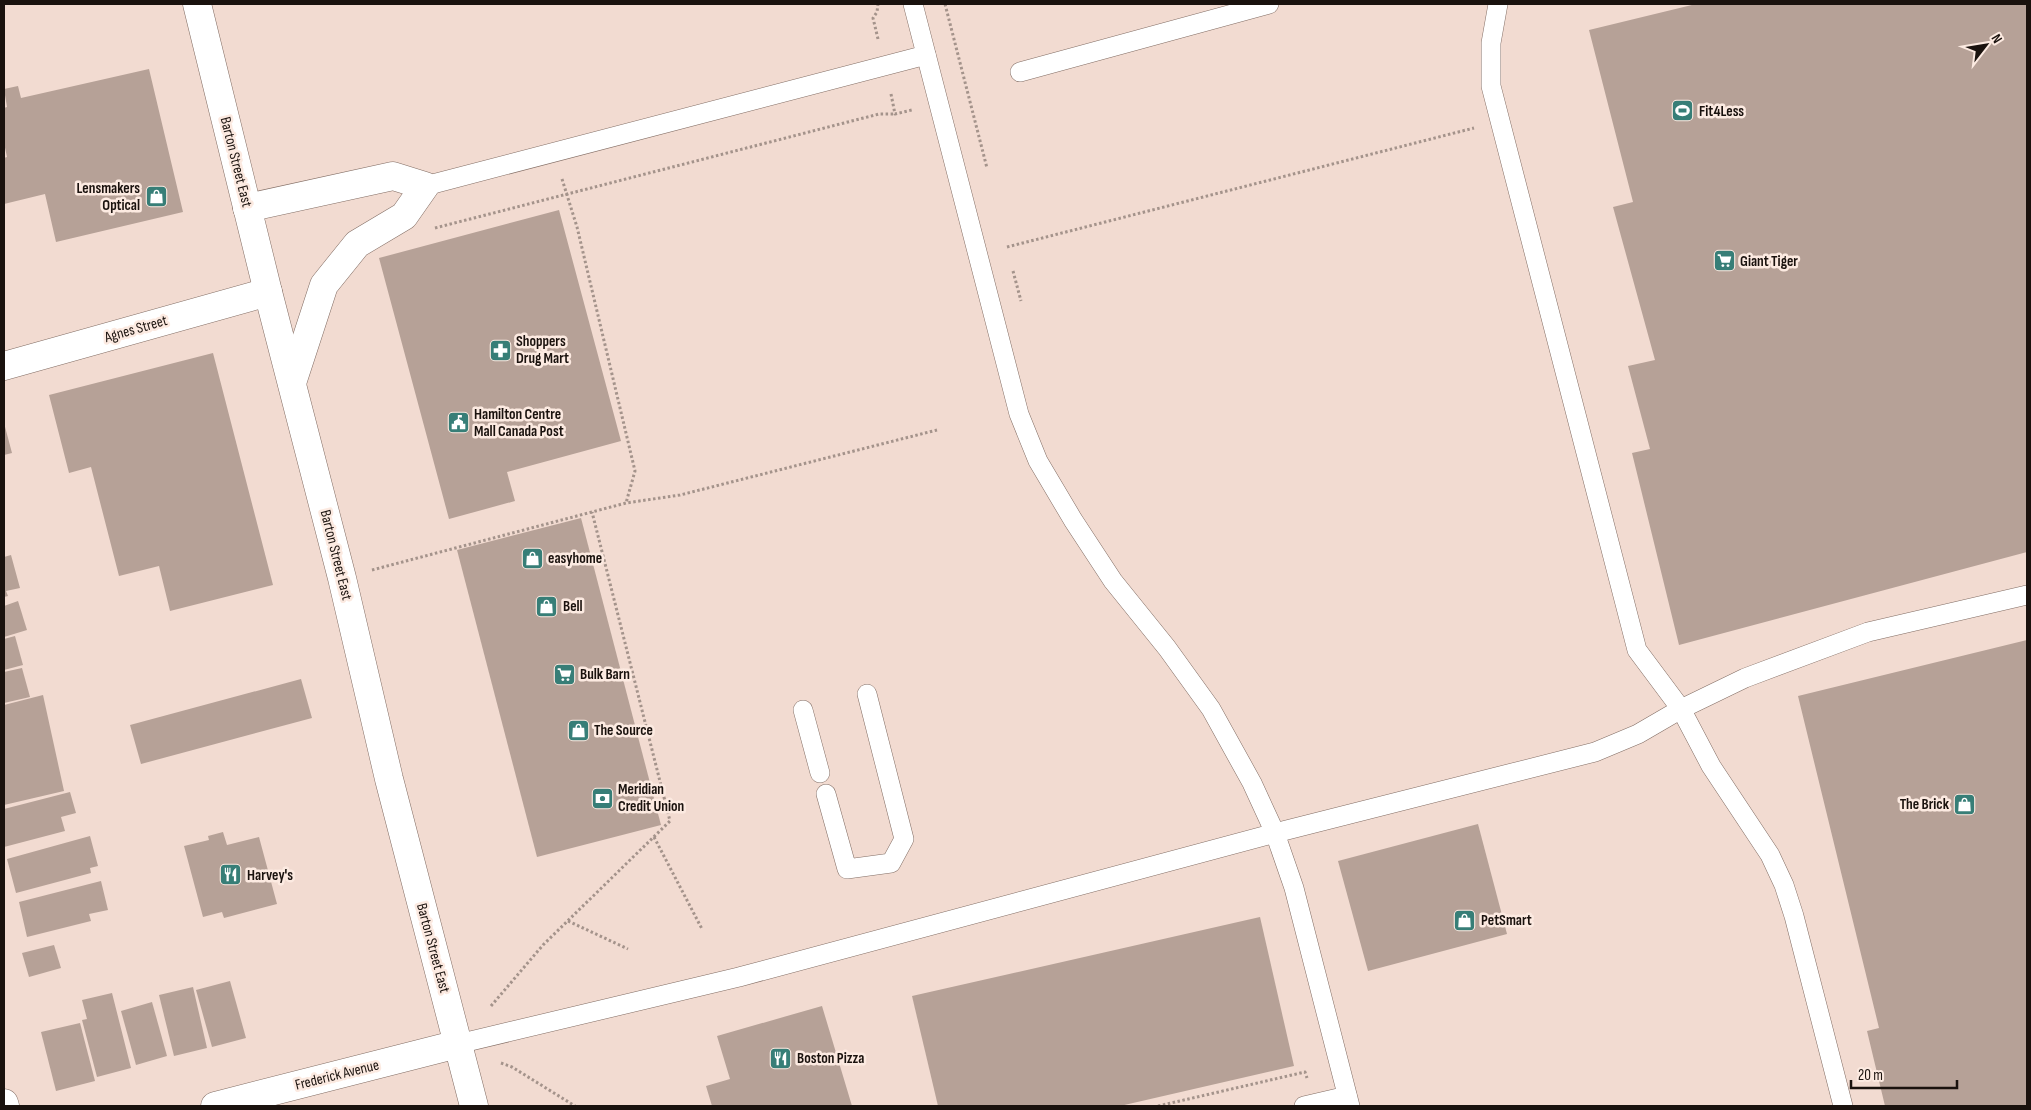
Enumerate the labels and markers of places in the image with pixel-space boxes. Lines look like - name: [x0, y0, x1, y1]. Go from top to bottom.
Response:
- sports icon: Fit4Less: [1671, 99, 1695, 123]
- place label: Fit4Less: [1699, 102, 1744, 121]
- place label: Lensmakers Optical: [77, 179, 140, 215]
- shop icon: Lensmakers Optical: [144, 185, 168, 209]
- supermarket icon: Giant Tiger: [1712, 249, 1736, 273]
- place label: Giant Tiger: [1740, 252, 1798, 271]
- place label: Shoppers Drug Mart: [516, 332, 569, 368]
- pharmacy icon: Shoppers Drug Mart: [488, 338, 512, 362]
- place label: Hamilton Centre Mall Canada Post: [474, 405, 564, 441]
- public building icon: Hamilton Centre Mall Canada Post: [446, 411, 470, 435]
- shop icon: easyhome: [520, 546, 544, 570]
- place label: easyhome: [548, 549, 602, 568]
- shop icon: Bell: [535, 594, 559, 618]
- place label: Bell: [563, 597, 583, 616]
- supermarket icon: Bulk Barn: [552, 662, 576, 686]
- place label: Bulk Barn: [580, 665, 630, 684]
- shop icon: The Source: [566, 718, 590, 742]
- place label: The Source: [594, 721, 653, 740]
- place label: Meridian Credit Union: [618, 780, 684, 816]
- bank icon: Meridian Credit Union: [590, 786, 614, 810]
- shop icon: The Brick: [1953, 792, 1977, 816]
- place label: The Brick: [1900, 795, 1950, 814]
- restaurant icon: Harvey's: [219, 863, 243, 887]
- place label: Harvey's: [247, 866, 293, 885]
- shop icon: PetSmart: [1453, 908, 1477, 932]
- place label: PetSmart: [1481, 911, 1532, 930]
- restaurant icon: Boston Pizza: [769, 1046, 793, 1070]
- place label: Boston Pizza: [797, 1049, 864, 1068]

